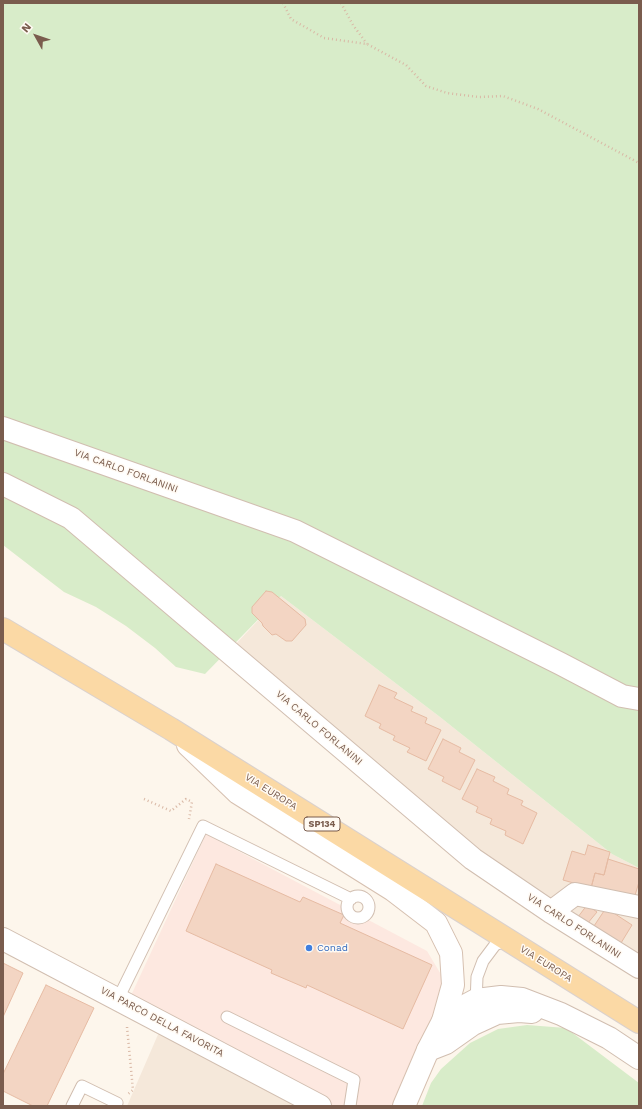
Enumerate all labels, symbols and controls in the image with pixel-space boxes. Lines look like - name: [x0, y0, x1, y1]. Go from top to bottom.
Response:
- north arrow: [16, 16, 56, 56]
- text: N: [19, 21, 34, 35]
- street label: VIA CARLO FORLANINI: [73, 447, 179, 495]
- street label: VIA CARLO FORLANINI: [273, 688, 365, 768]
- street label: VIA EUROPA: [243, 771, 299, 813]
- road number: SP134: [304, 817, 340, 831]
- street label: VIA CARLO FORLANINI: [525, 891, 623, 961]
- place label: Conad: [317, 942, 348, 954]
- marker: Conad: [304, 943, 314, 953]
- street label: VIA EUROPA: [518, 943, 574, 985]
- street label: VIA PARCO DELLA FAVORITA: [98, 984, 226, 1060]

